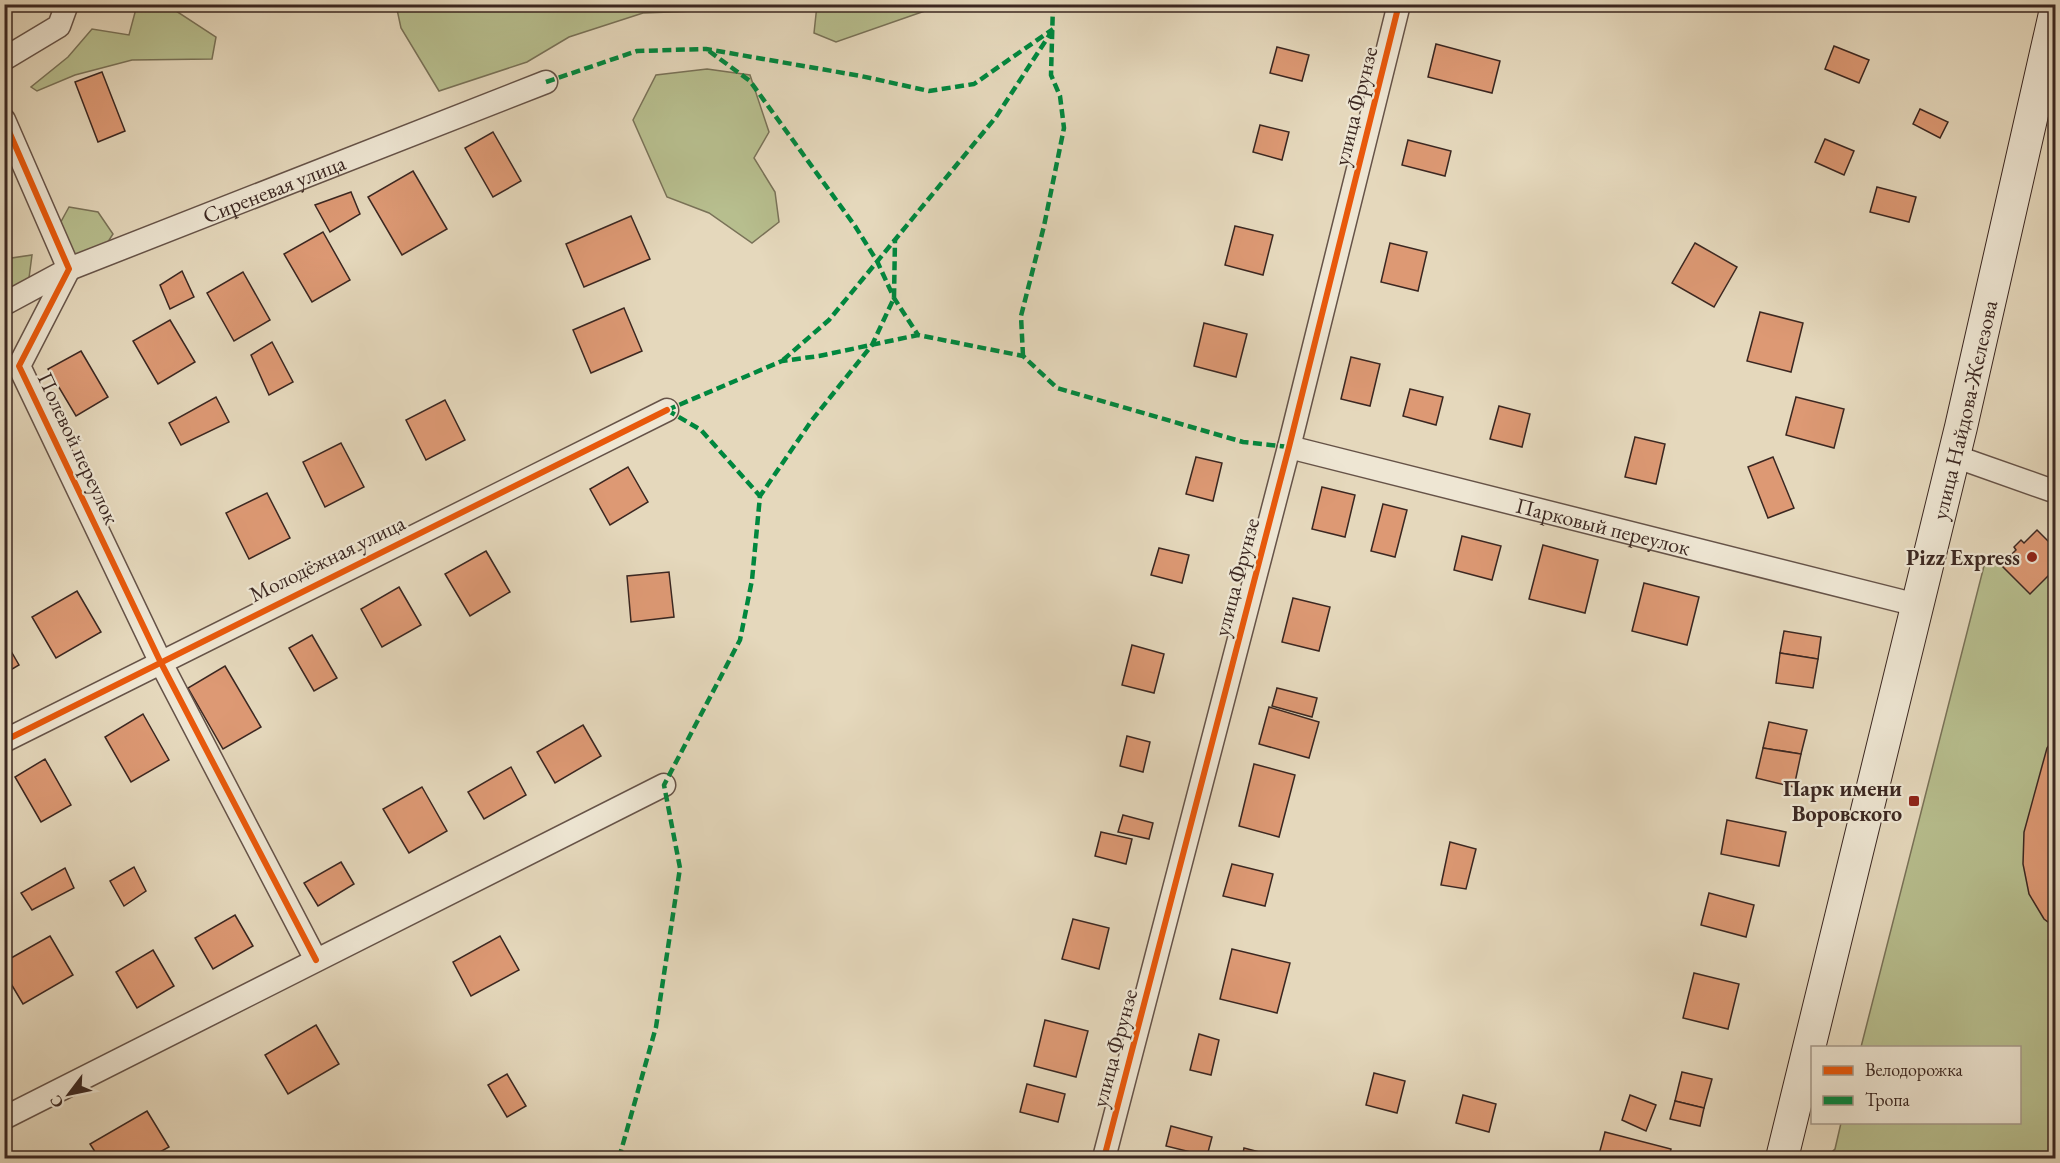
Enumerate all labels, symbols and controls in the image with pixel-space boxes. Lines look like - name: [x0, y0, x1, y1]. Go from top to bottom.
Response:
- street label: улица Фрунзе: [1327, 43, 1384, 169]
- street label: Сиреневая улица: [199, 148, 350, 230]
- street label: улица Найдова-Железова: [1925, 297, 2004, 523]
- street label: Полевой переулок: [31, 367, 127, 529]
- street label: Парковый переулок: [1513, 491, 1694, 563]
- street label: Молодёжная улица: [244, 508, 410, 609]
- street label: улица Фрунзе: [1207, 514, 1266, 640]
- place label: Pizz Express: [1906, 543, 2020, 572]
- marker: Pizz Express: [2025, 550, 2039, 564]
- place label: Парк имени Воровского: [1783, 774, 1902, 828]
- marker: Парк имени Воровского: [1907, 794, 1921, 808]
- street label: улица Фрунзе: [1085, 985, 1144, 1111]
- legend: [1811, 1046, 2021, 1124]
- text: Велодорожка: [1865, 1058, 1964, 1081]
- north arrow: [39, 1064, 99, 1124]
- text: Тропа: [1865, 1088, 1911, 1111]
- text: С: [45, 1091, 69, 1112]

